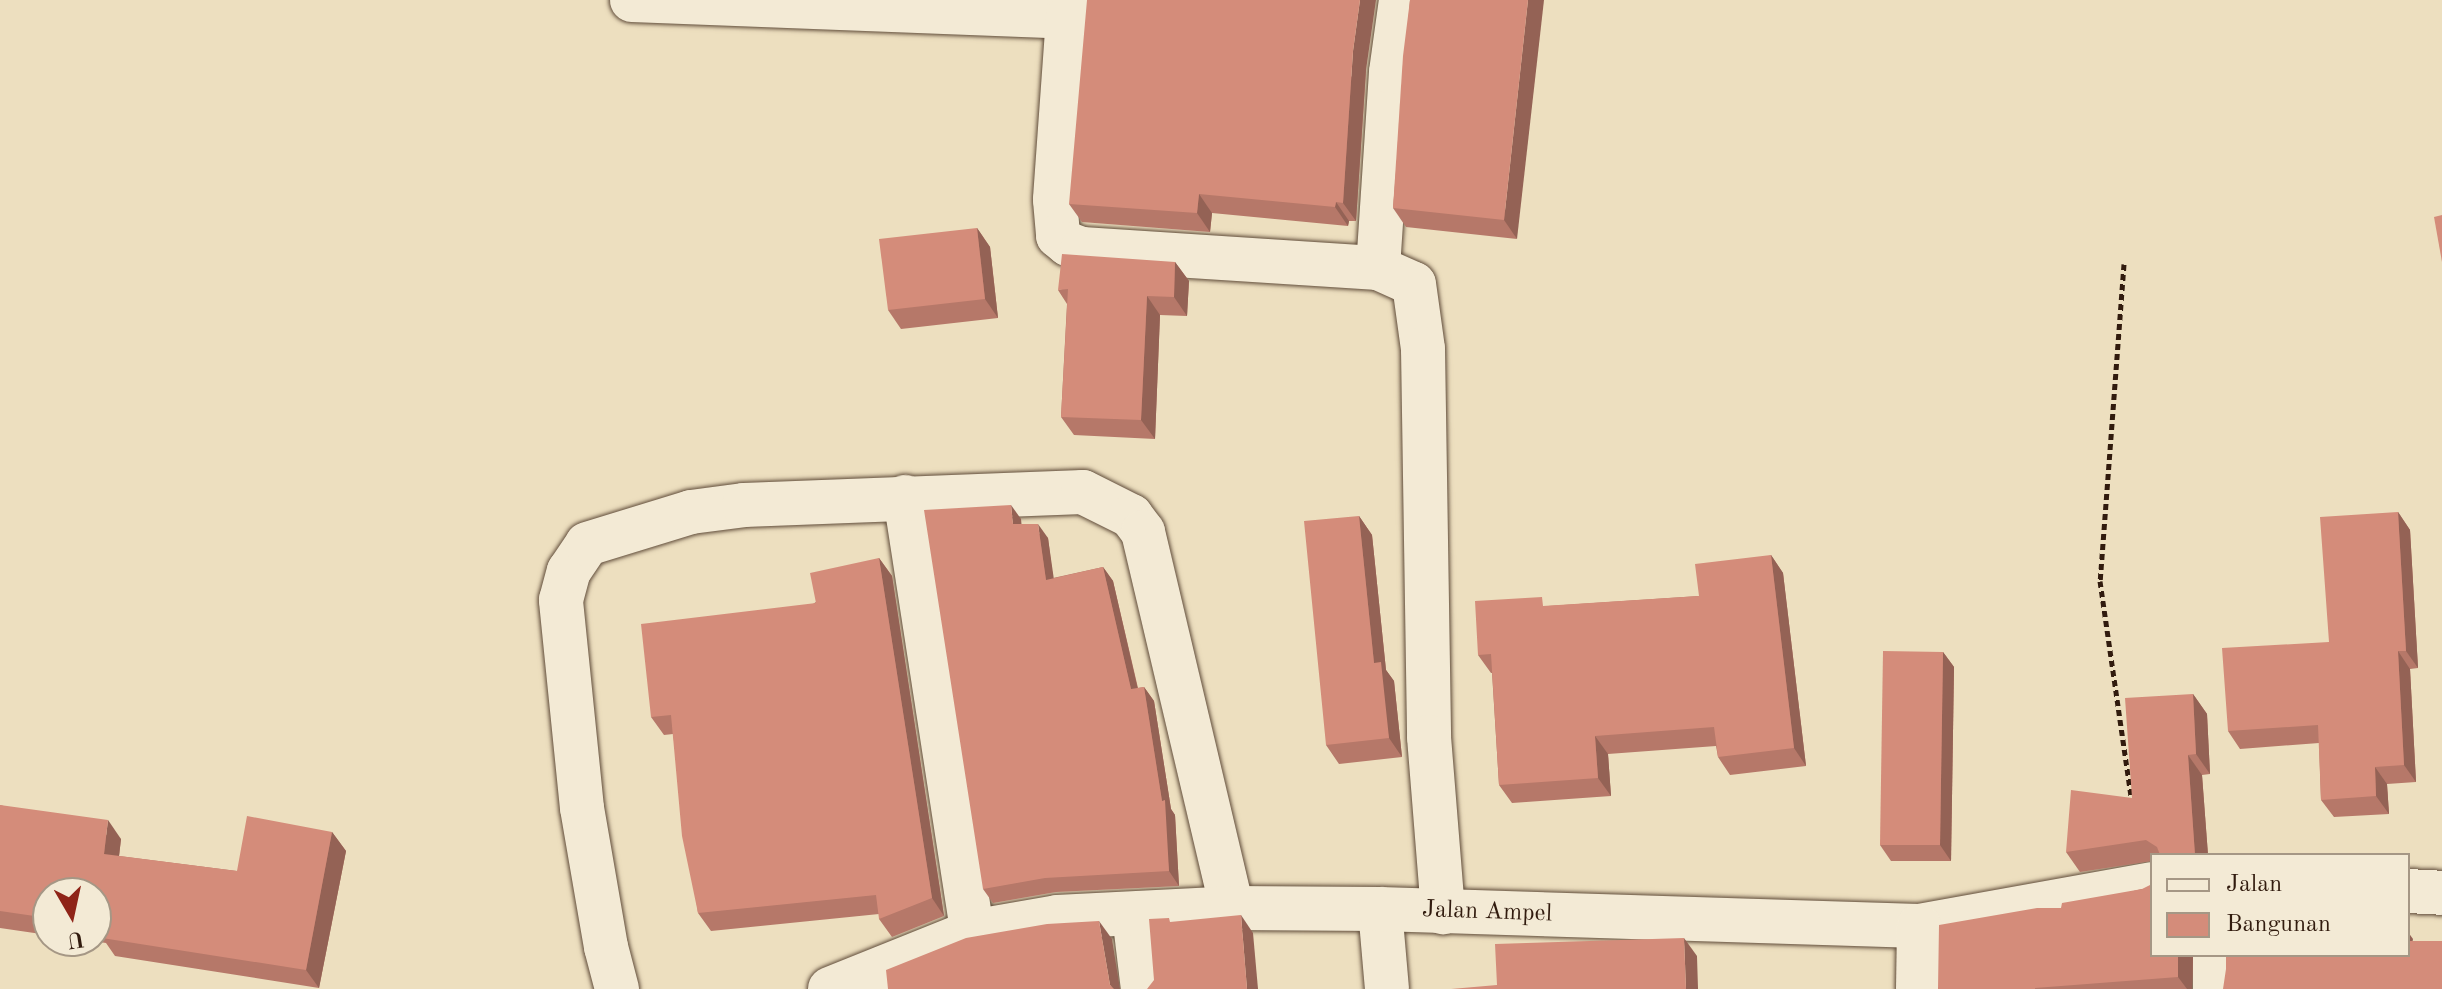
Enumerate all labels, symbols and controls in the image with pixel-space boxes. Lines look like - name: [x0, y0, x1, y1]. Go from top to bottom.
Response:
- legend: [2150, 853, 2410, 957]
- text: Jalan: [2226, 873, 2282, 897]
- north arrow: [32, 877, 112, 957]
- street label: Jalan Ampel: [1421, 896, 1553, 930]
- text: Bangunan: [2226, 913, 2331, 937]
- text: U: [65, 926, 86, 951]

